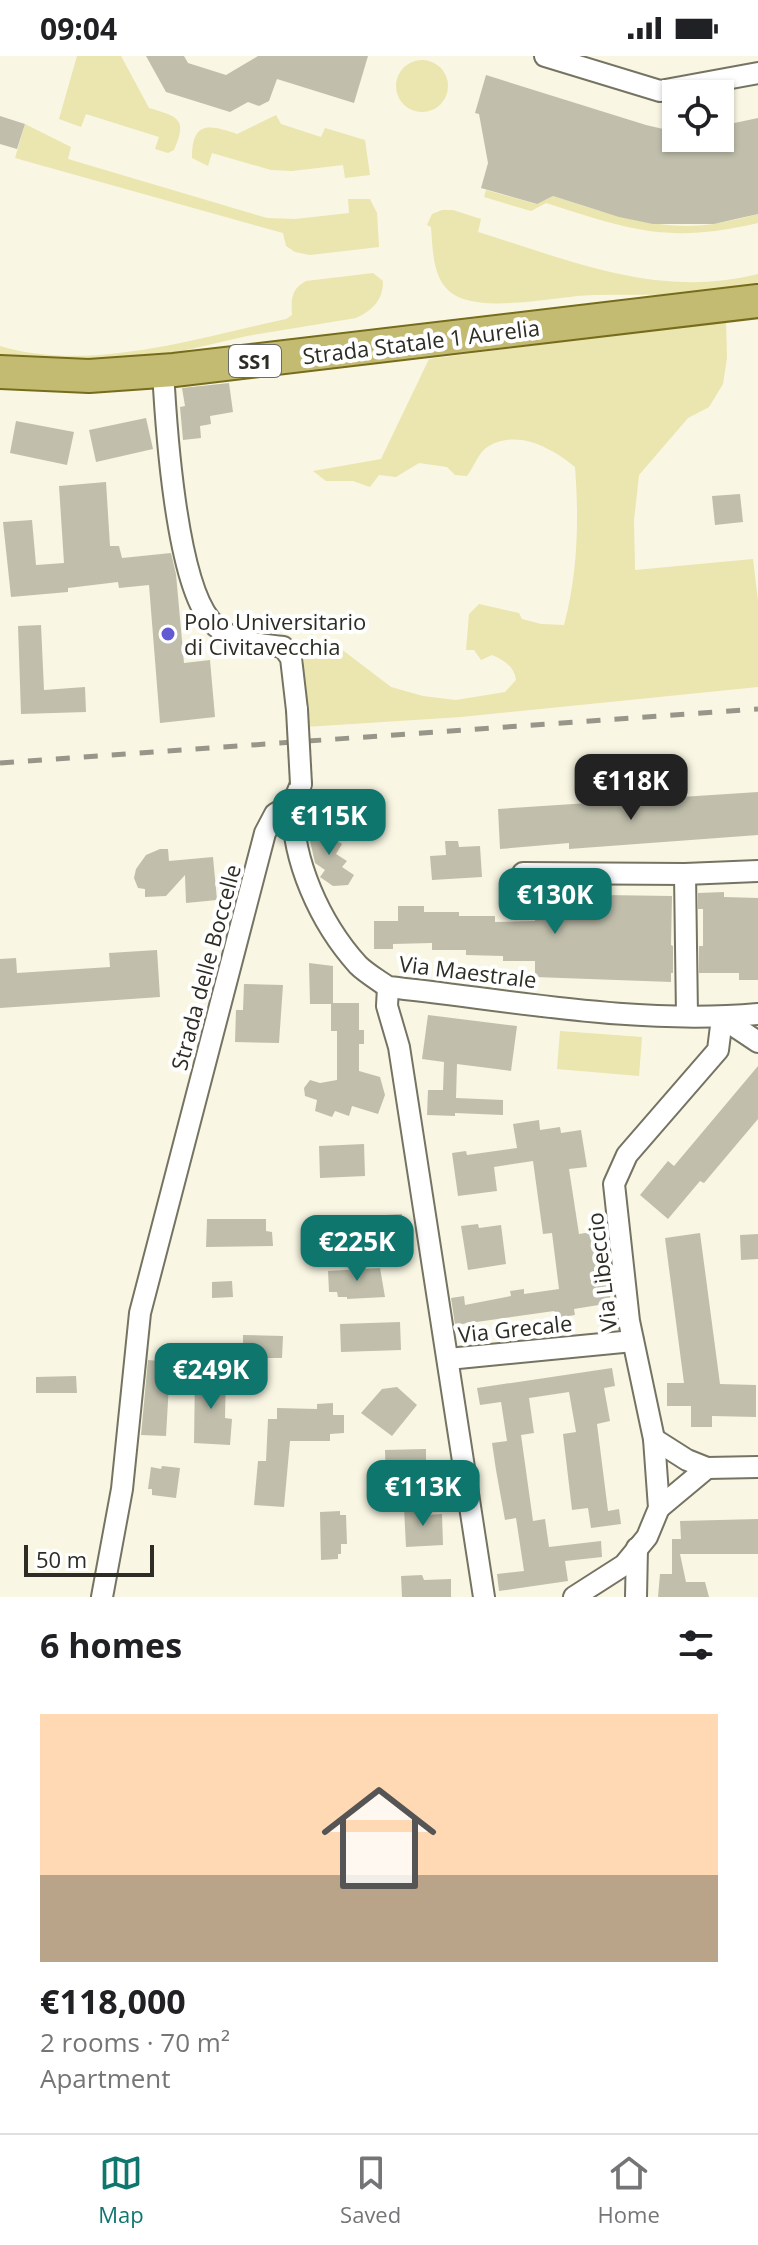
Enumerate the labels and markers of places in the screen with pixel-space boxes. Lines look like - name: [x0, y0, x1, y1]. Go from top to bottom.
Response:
- place label: Polo Universitario di Civitavecchia: [184, 606, 366, 661]
- marker: Polo Universitario di Civitavecchia: [159, 625, 177, 643]
- pin: €118K: [575, 754, 687, 822]
- pin: €115K: [273, 789, 385, 857]
- pin: €130K: [499, 868, 611, 936]
- pin: €225K: [301, 1215, 413, 1283]
- pin: €249K: [155, 1343, 267, 1411]
- pin: €113K: [367, 1460, 479, 1528]

